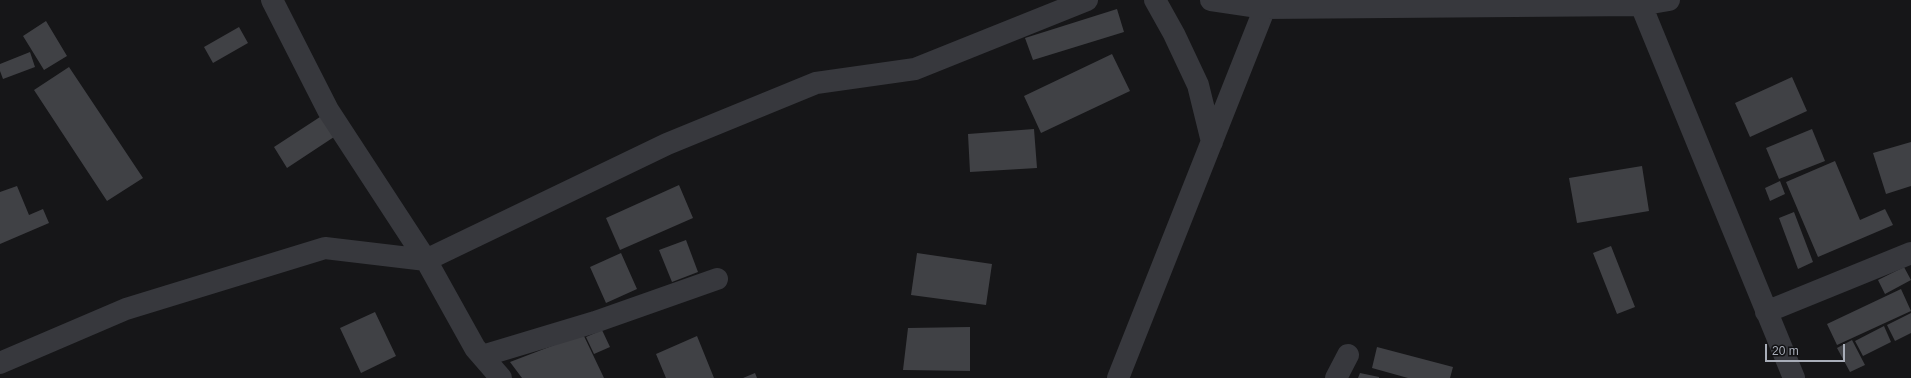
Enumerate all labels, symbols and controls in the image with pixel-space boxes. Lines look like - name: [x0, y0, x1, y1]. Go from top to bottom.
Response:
- scale bar: [1767, 336, 1847, 362]
- text: 20 m: [1772, 344, 1799, 358]

